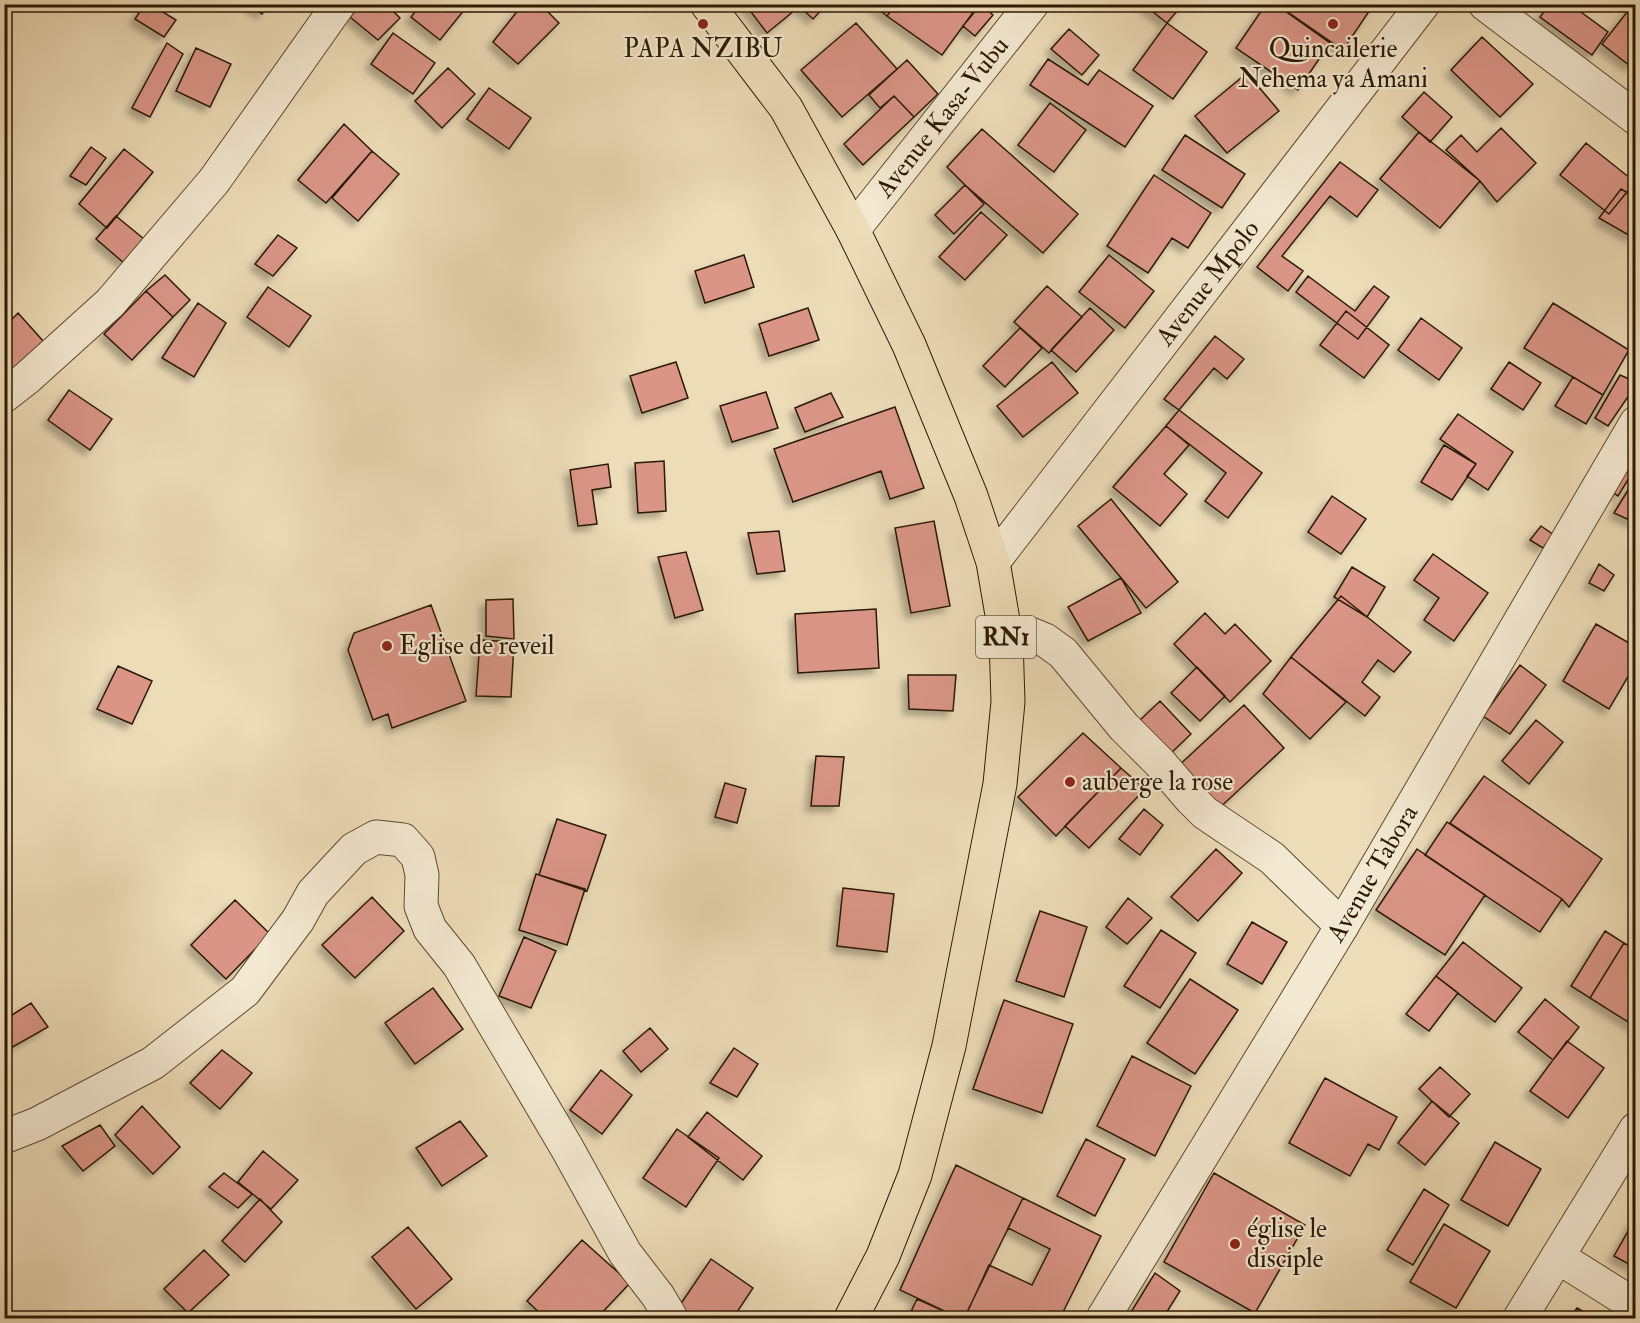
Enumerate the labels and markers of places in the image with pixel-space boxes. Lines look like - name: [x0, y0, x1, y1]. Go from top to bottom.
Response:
- marker: PAPA NZIBU: [696, 17, 710, 31]
- marker: Quincailerie Nehema ya Amani: [1326, 17, 1340, 31]
- place label: PAPA NZIBU: [623, 33, 783, 65]
- place label: Quincailerie Nehema ya Amani: [1238, 33, 1428, 95]
- place label: Eglise de reveil: [399, 630, 555, 662]
- marker: Eglise de reveil: [380, 639, 394, 653]
- place label: auberge la rose: [1082, 766, 1233, 798]
- marker: auberge la rose: [1063, 775, 1077, 789]
- place label: église le disciple: [1247, 1213, 1327, 1276]
- marker: église le disciple: [1228, 1237, 1242, 1251]

